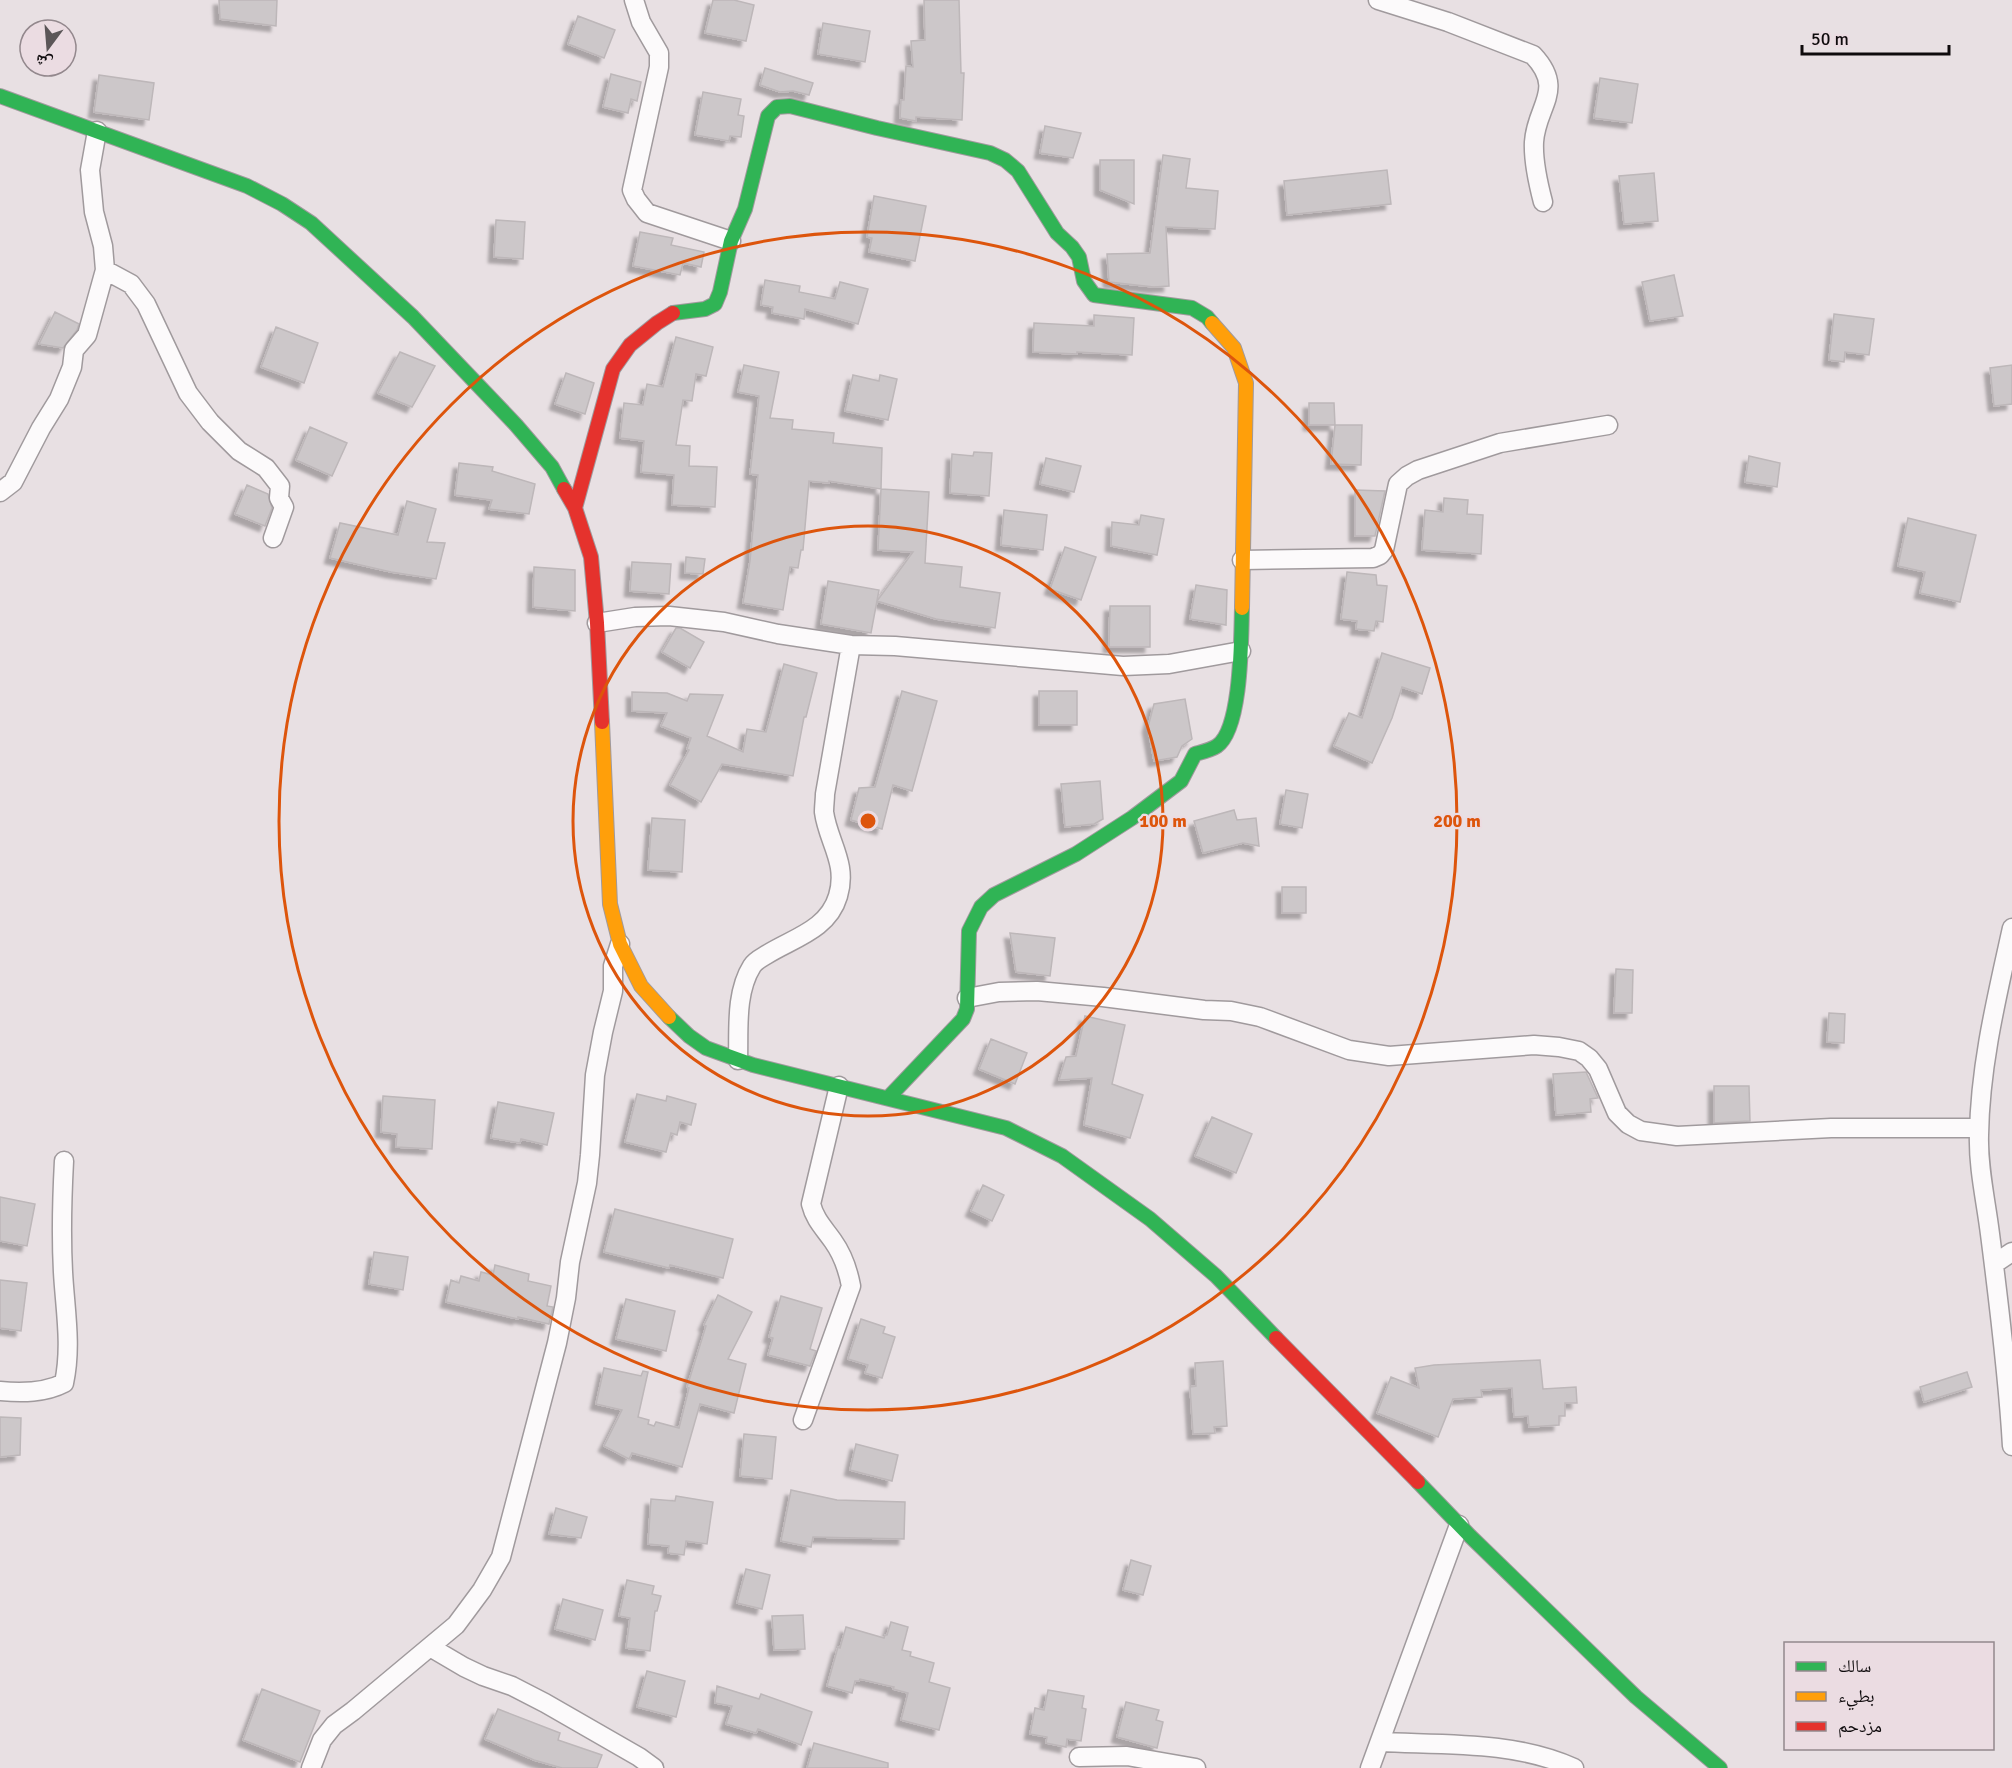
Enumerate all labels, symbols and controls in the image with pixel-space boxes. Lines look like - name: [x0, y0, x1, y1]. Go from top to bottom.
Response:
- north arrow: [18, 18, 78, 78]
- scale bar: [1802, 18, 1949, 56]
- text: 50 m: [1811, 28, 1849, 50]
- text: ش: [33, 49, 55, 73]
- text: 100 m: [1139, 810, 1187, 832]
- text: 200 m: [1433, 810, 1481, 832]
- centre of rings: [858, 811, 878, 831]
- legend: [1784, 1642, 1994, 1750]
- text: سالك: [1838, 1655, 1871, 1677]
- text: بطيء: [1838, 1685, 1875, 1711]
- text: مزدحم: [1838, 1715, 1882, 1738]

